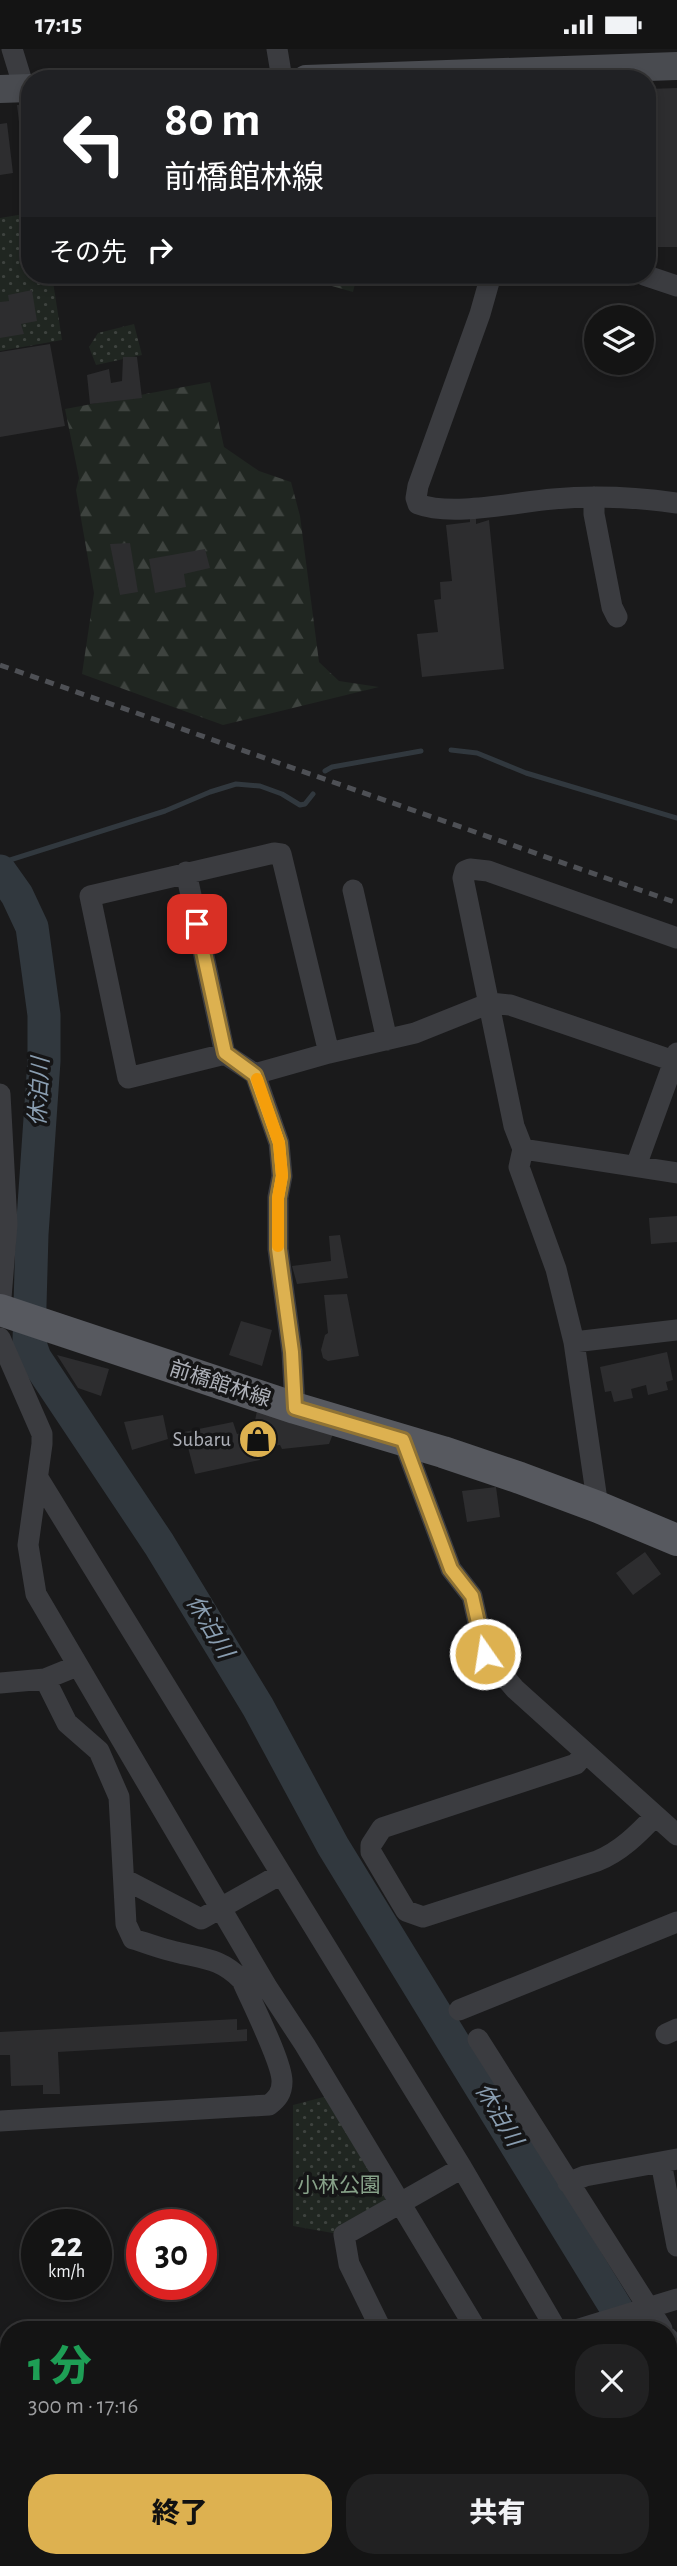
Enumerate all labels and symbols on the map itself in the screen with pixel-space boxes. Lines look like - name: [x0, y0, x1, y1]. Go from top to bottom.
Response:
- pin: [167, 894, 227, 954]
- water label: 休泊川: [25, 1054, 53, 1127]
- street label: 前橋館林線: [167, 1357, 273, 1410]
- shop icon: Subaru: [237, 1418, 279, 1460]
- place label: Subaru: [173, 1429, 231, 1450]
- water label: 休泊川: [181, 1590, 240, 1665]
- position arrow: [448, 1617, 522, 1691]
- water label: 休泊川: [470, 2078, 529, 2153]
- park label: 小林公園: [297, 2174, 381, 2196]
- speed limit sign: 30: [126, 2209, 217, 2300]

